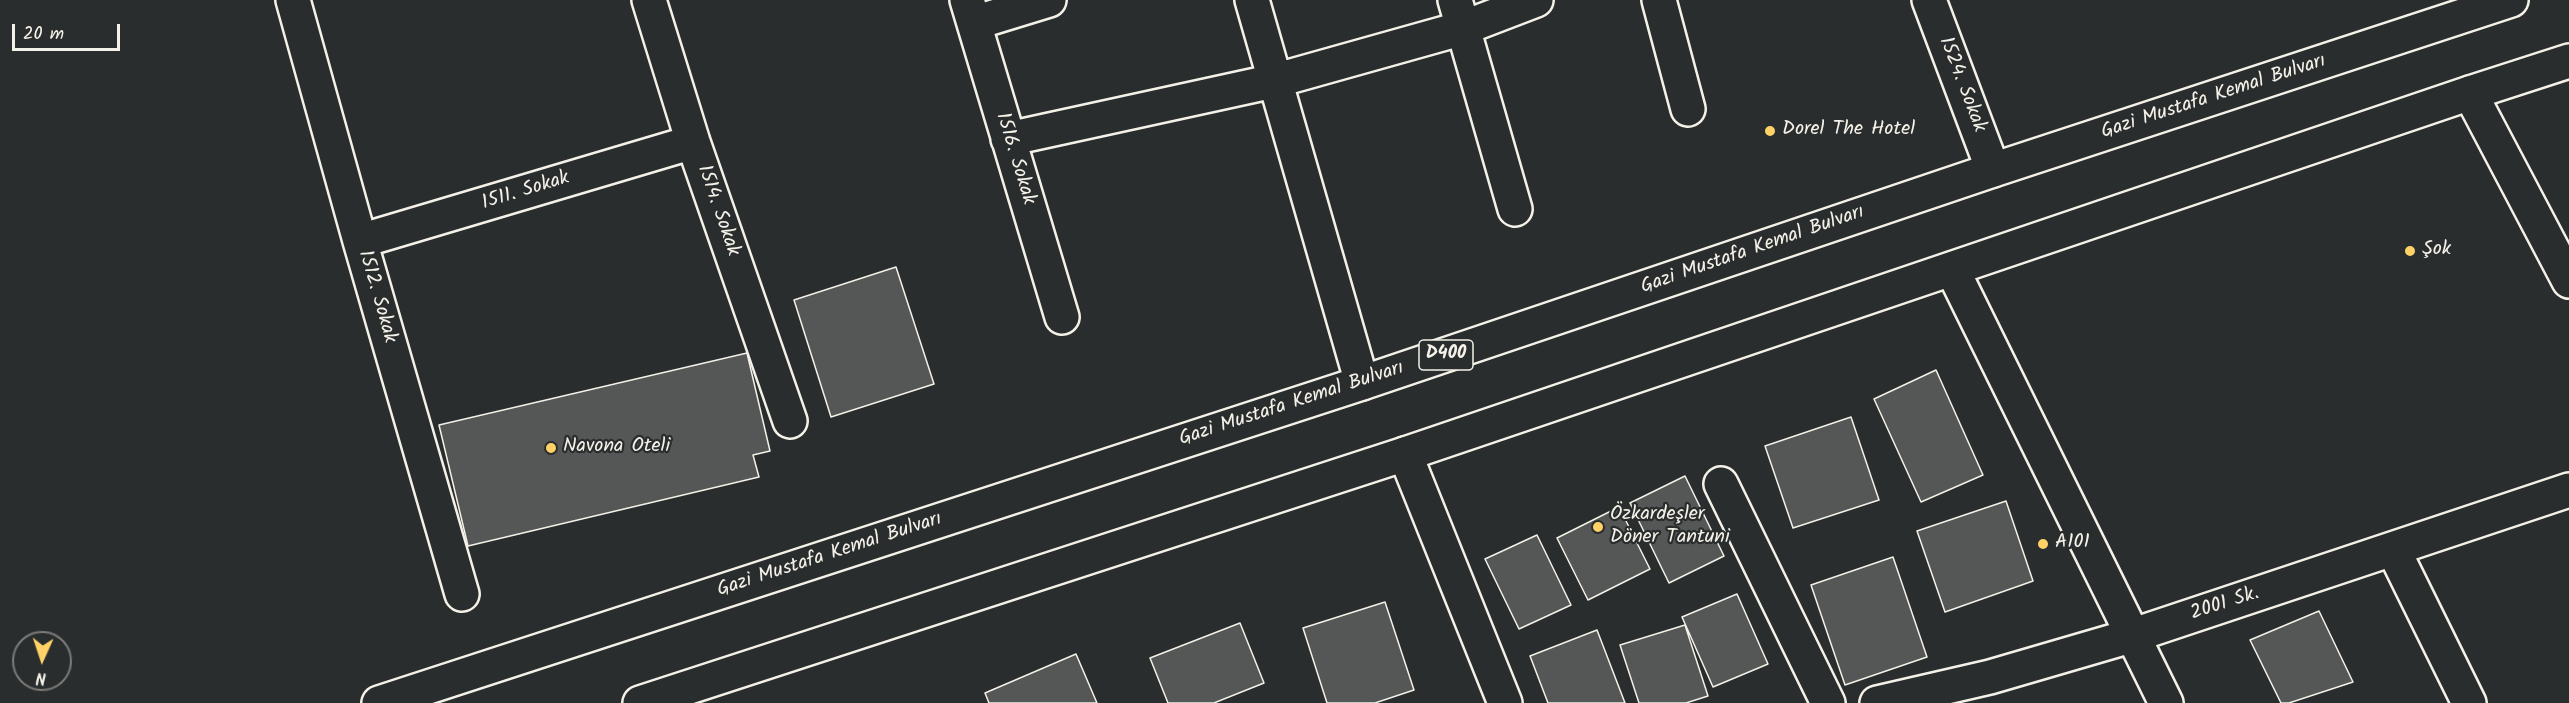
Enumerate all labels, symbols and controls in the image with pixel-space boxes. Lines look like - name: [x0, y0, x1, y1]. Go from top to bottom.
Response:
- scale bar: [15, 12, 123, 50]
- text: 20 m: [23, 20, 64, 49]
- street label: 1524. Sokak: [1932, 34, 1990, 136]
- street label: Gazi Mustafa Kemal Bulvarı: [2099, 50, 2329, 146]
- street label: 1516. Sokak: [989, 110, 1039, 208]
- place label: Dorel The Hotel: [1782, 119, 1915, 143]
- marker: Dorel The Hotel: [1763, 124, 1777, 138]
- street label: 1514. Sokak: [690, 162, 744, 260]
- street label: 1511. Sokak: [479, 167, 573, 217]
- street label: Gazi Mustafa Kemal Bulvarı: [1638, 201, 1868, 301]
- place label: Şok: [2422, 239, 2451, 263]
- marker: Şok: [2403, 244, 2417, 258]
- street label: 1512. Sokak: [351, 248, 401, 346]
- road number: D400: [1419, 340, 1473, 370]
- street label: Gazi Mustafa Kemal Bulvarı: [1177, 357, 1407, 453]
- place label: Navona Oteli: [563, 436, 670, 460]
- marker: Navona Oteli: [544, 441, 558, 455]
- place label: Özkardeşler Döner Tantuni: [1610, 504, 1730, 551]
- street label: Gazi Mustafa Kemal Bulvarı: [715, 508, 945, 604]
- marker: Özkardeşler Döner Tantuni: [1591, 520, 1605, 534]
- place label: A101: [2055, 532, 2090, 556]
- marker: A101: [2036, 537, 2050, 551]
- street label: 2001 Sk.: [2188, 583, 2262, 627]
- north arrow: [12, 631, 72, 691]
- text: N: [35, 665, 47, 690]

